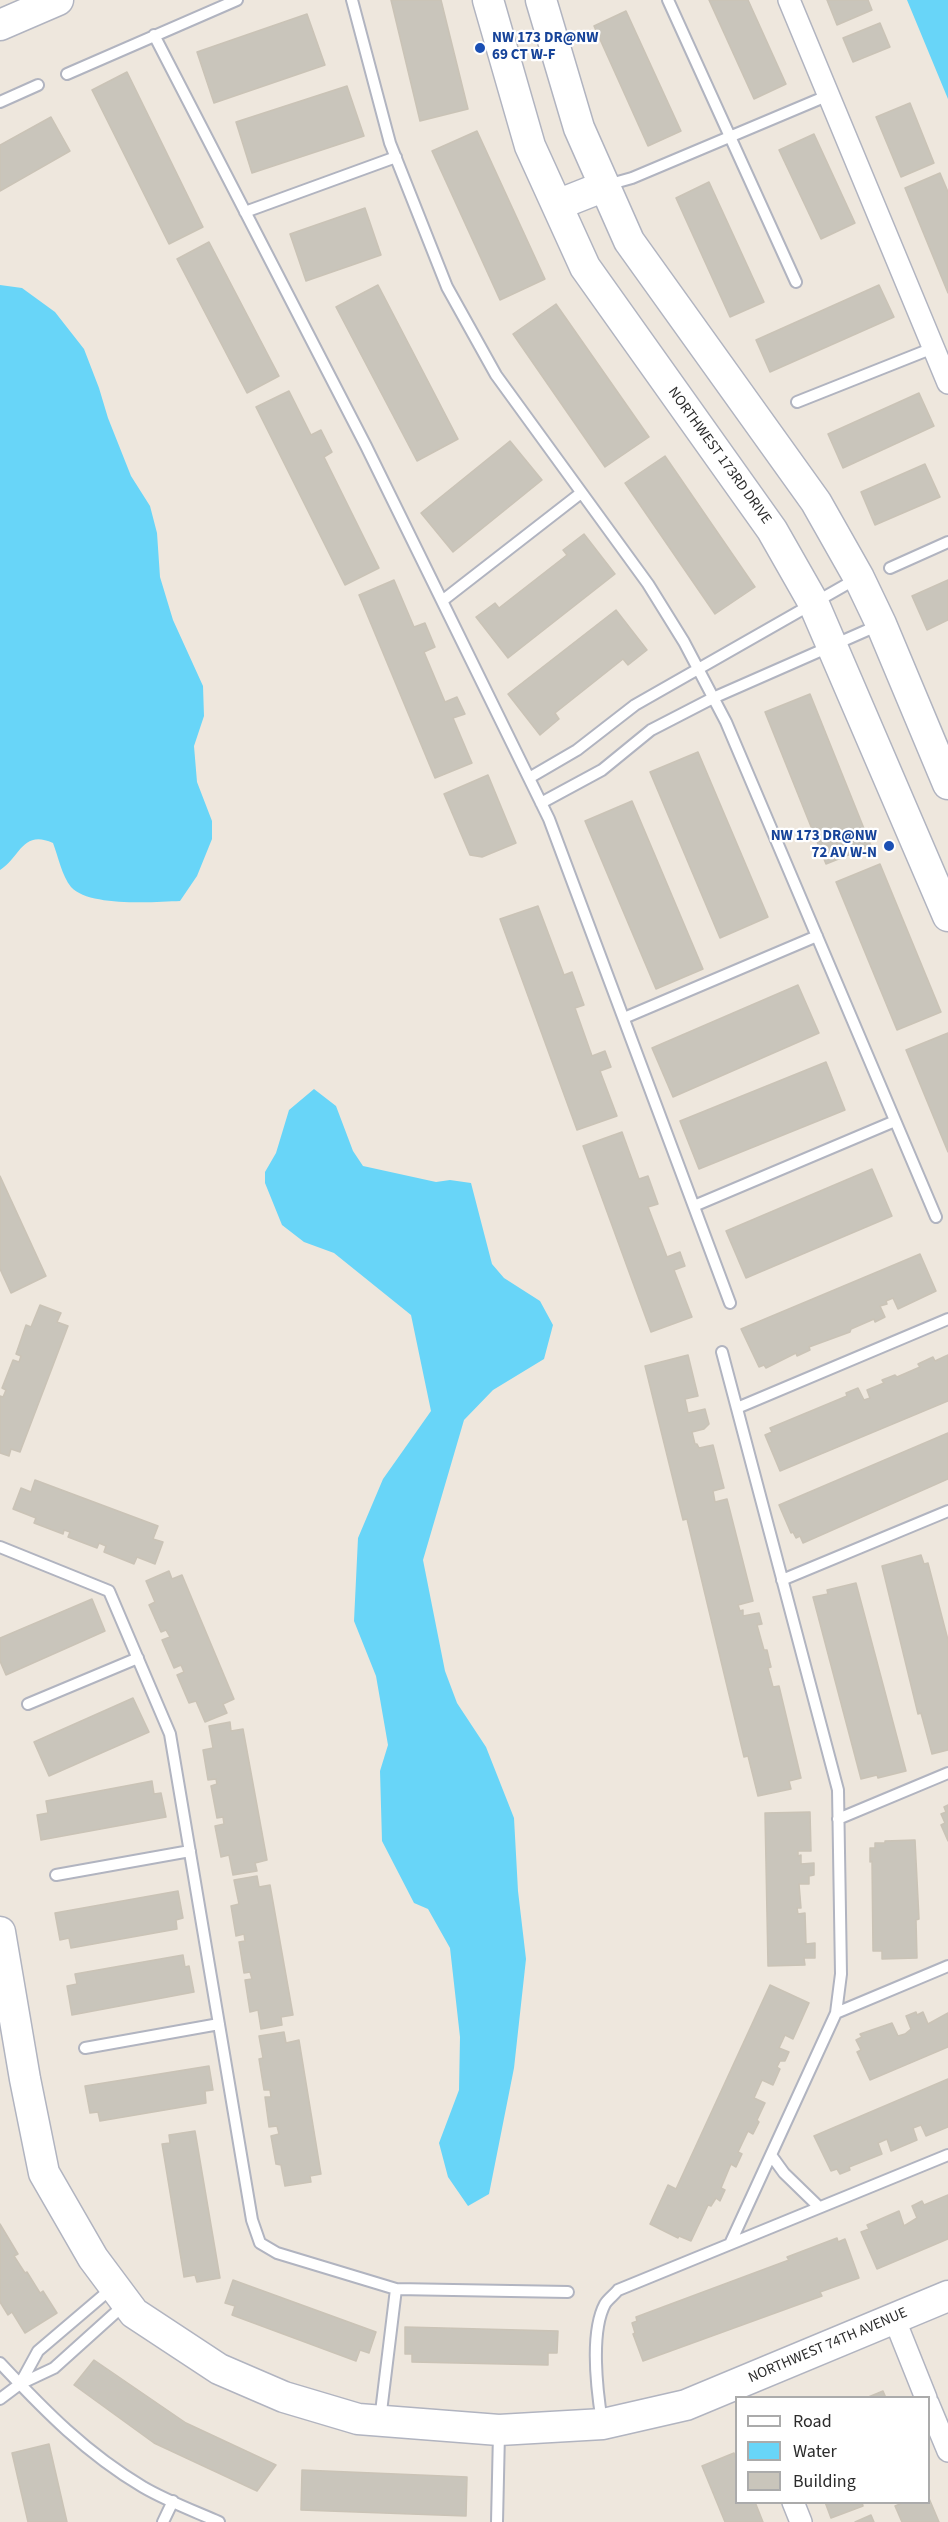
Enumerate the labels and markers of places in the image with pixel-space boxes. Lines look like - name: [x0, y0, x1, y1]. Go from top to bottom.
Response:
- place label: NW 173 DR@NW 69 CT W-F: [492, 30, 598, 65]
- marker: NW 173 DR@NW 69 CT W-F: [473, 41, 487, 55]
- place label: NW 173 DR@NW 72 AV W-N: [771, 828, 877, 863]
- marker: NW 173 DR@NW 72 AV W-N: [882, 839, 896, 853]

